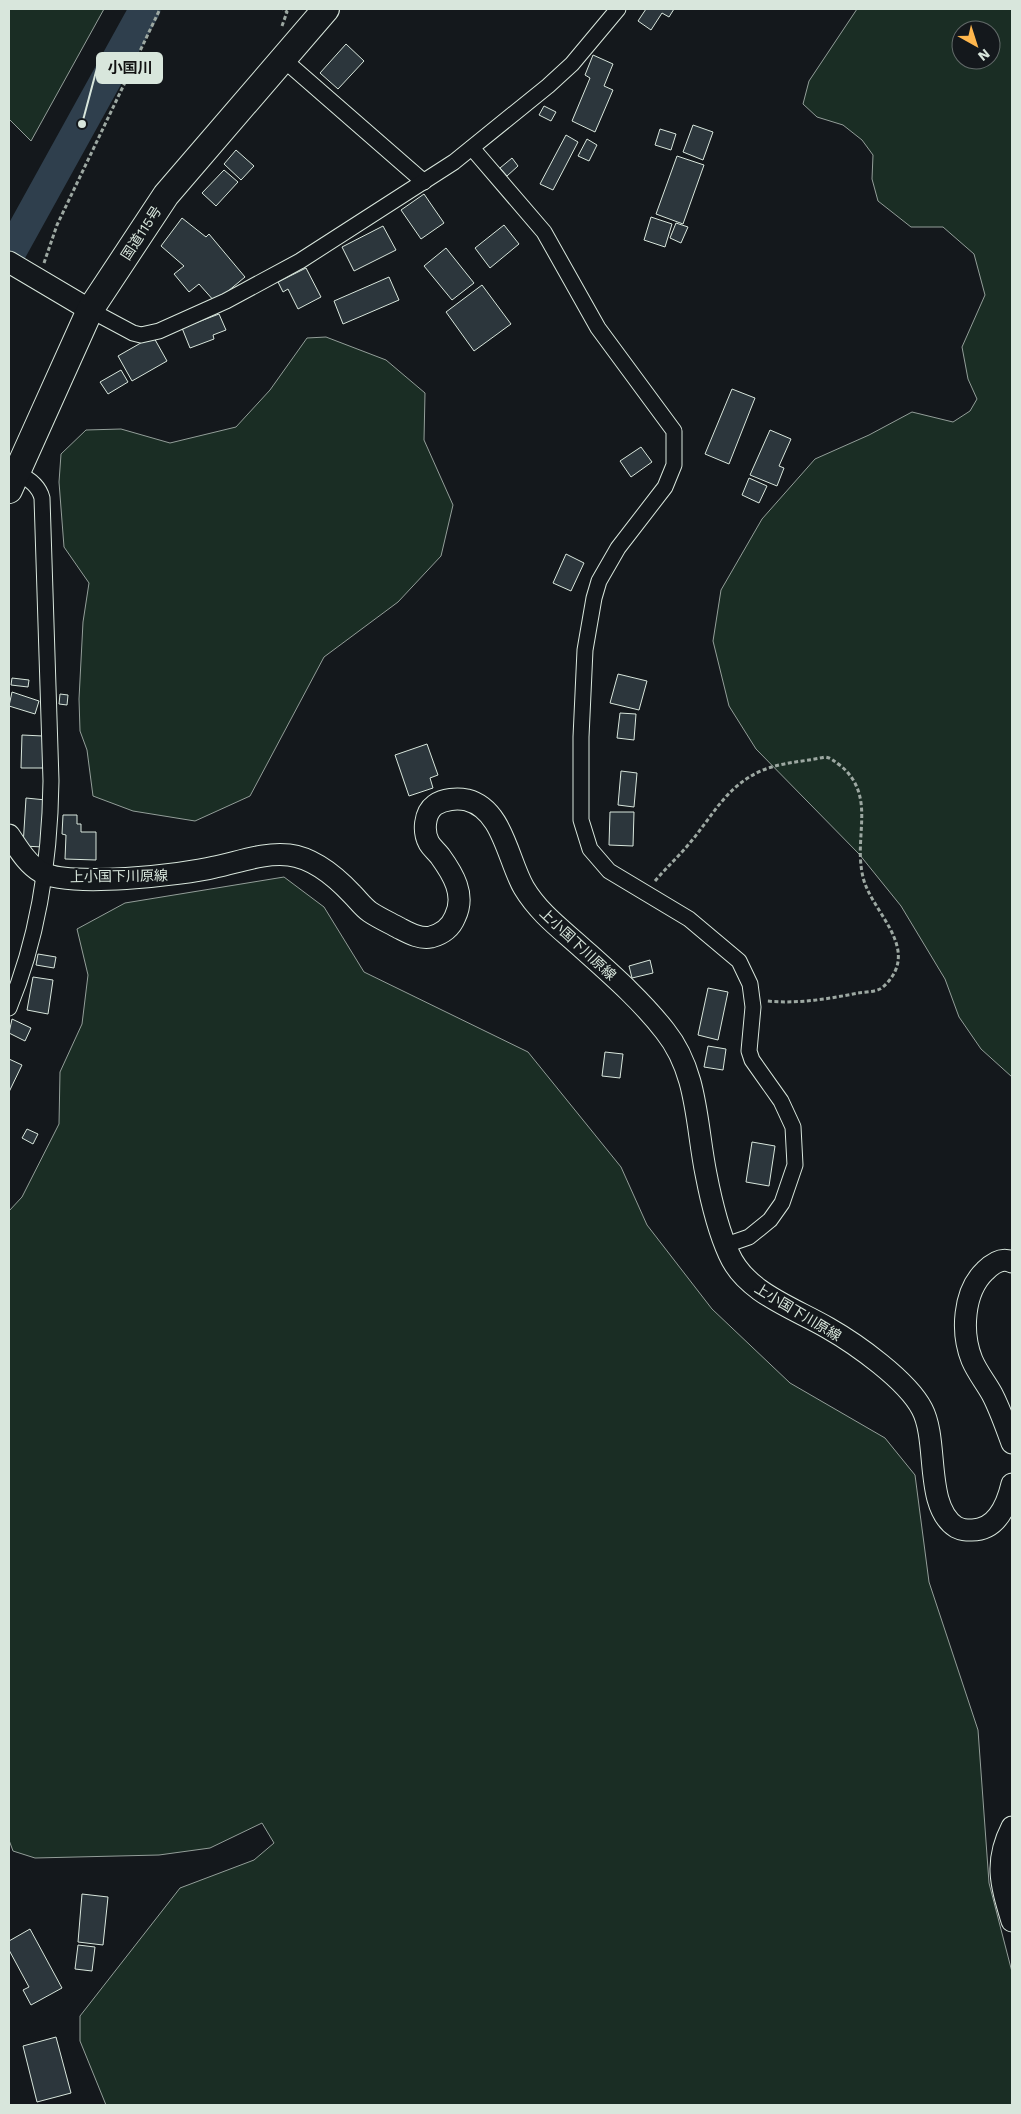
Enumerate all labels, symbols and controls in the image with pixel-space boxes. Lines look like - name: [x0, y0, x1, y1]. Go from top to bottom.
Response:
- north arrow: [951, 20, 1001, 70]
- text: N: [975, 46, 993, 65]
- callout: 小国川: [97, 53, 162, 83]
- text: 小国川: [107, 59, 153, 77]
- street label: 国道115号: [118, 203, 164, 263]
- street label: 上小国下川原線: [70, 867, 168, 885]
- street label: 上小国下川原線: [537, 905, 619, 983]
- street label: 上小国下川原線: [752, 1280, 844, 1344]

